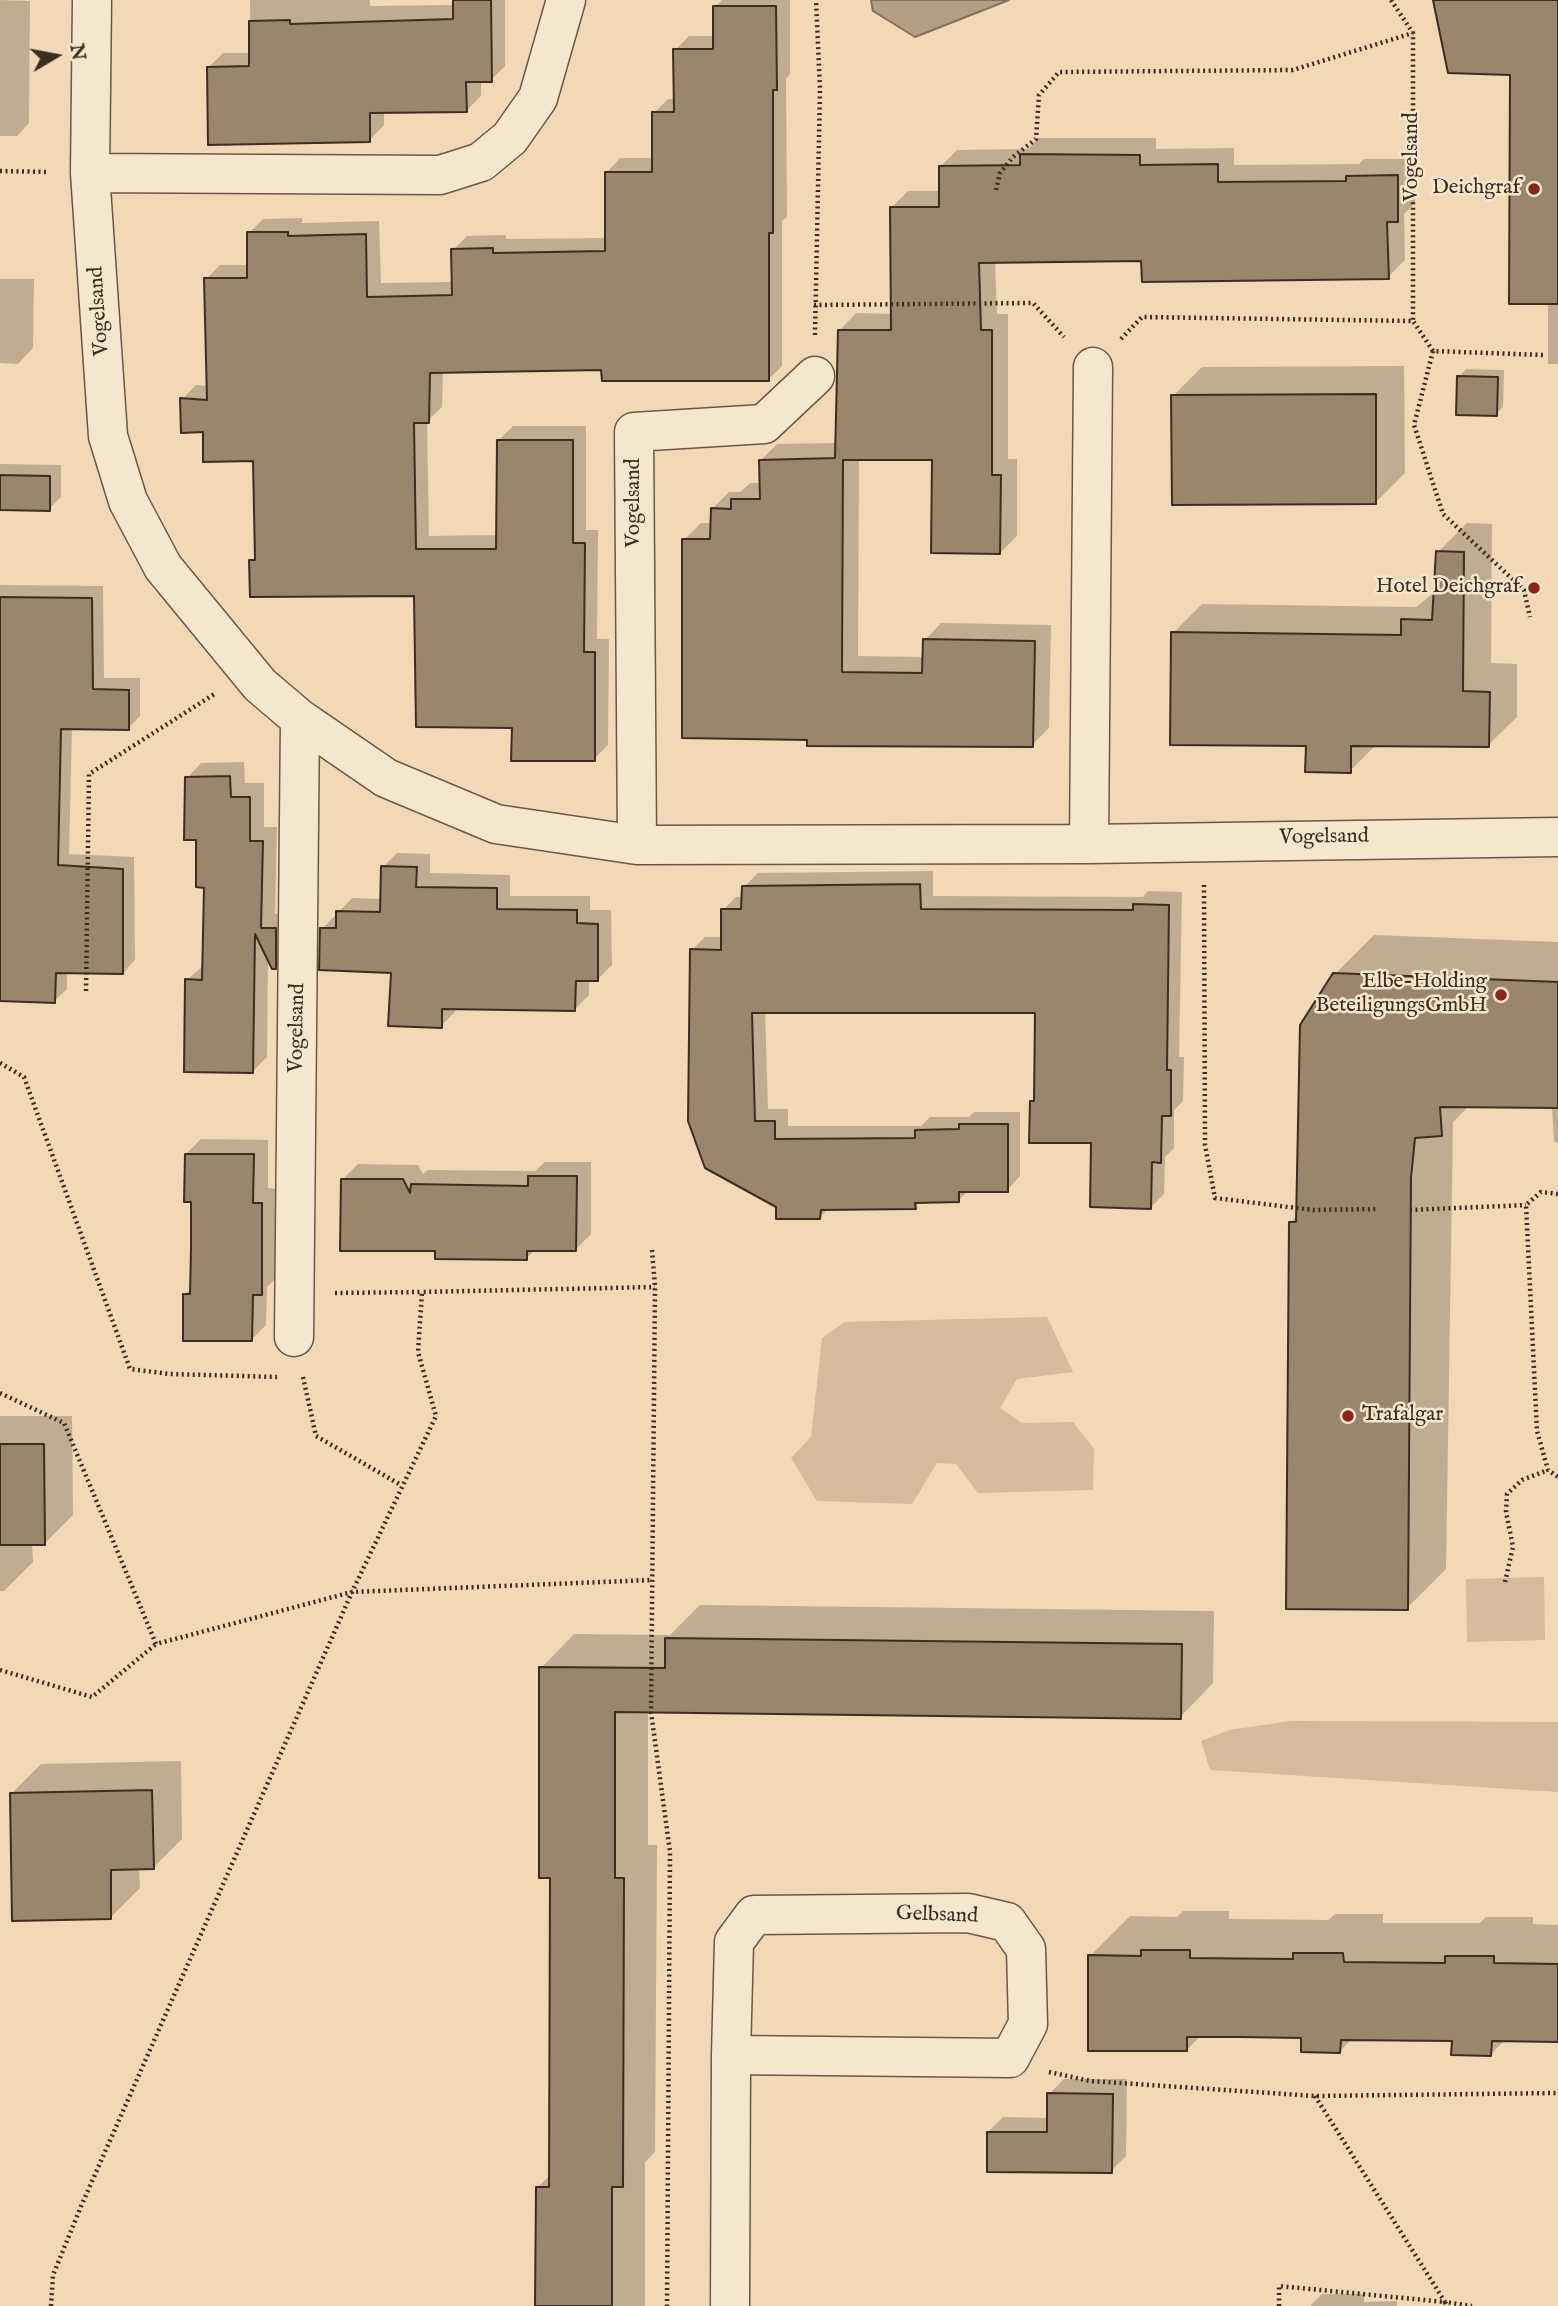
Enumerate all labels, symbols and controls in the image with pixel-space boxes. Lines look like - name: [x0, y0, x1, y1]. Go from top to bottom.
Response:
- north arrow: [21, 21, 91, 91]
- text: N: [63, 42, 90, 63]
- street label: Vogelsand: [1400, 112, 1426, 202]
- place label: Deichgraf: [1432, 176, 1520, 202]
- marker: Deichgraf: [1526, 181, 1542, 197]
- street label: Vogelsand: [84, 265, 116, 357]
- street label: Vogelsand: [622, 458, 648, 548]
- place label: Hotel Deichgraf: [1376, 575, 1520, 601]
- marker: Hotel Deichgraf: [1526, 580, 1542, 596]
- street label: Vogelsand: [1279, 825, 1369, 851]
- place label: Elbe-Holding BeteiligungsGmbH: [1316, 970, 1487, 1020]
- street label: Vogelsand: [285, 983, 311, 1073]
- marker: Elbe-Holding BeteiligungsGmbH: [1493, 987, 1509, 1003]
- place label: Trafalgar: [1362, 1403, 1443, 1429]
- marker: Trafalgar: [1340, 1408, 1356, 1424]
- street label: Gelbsand: [896, 1902, 978, 1930]

